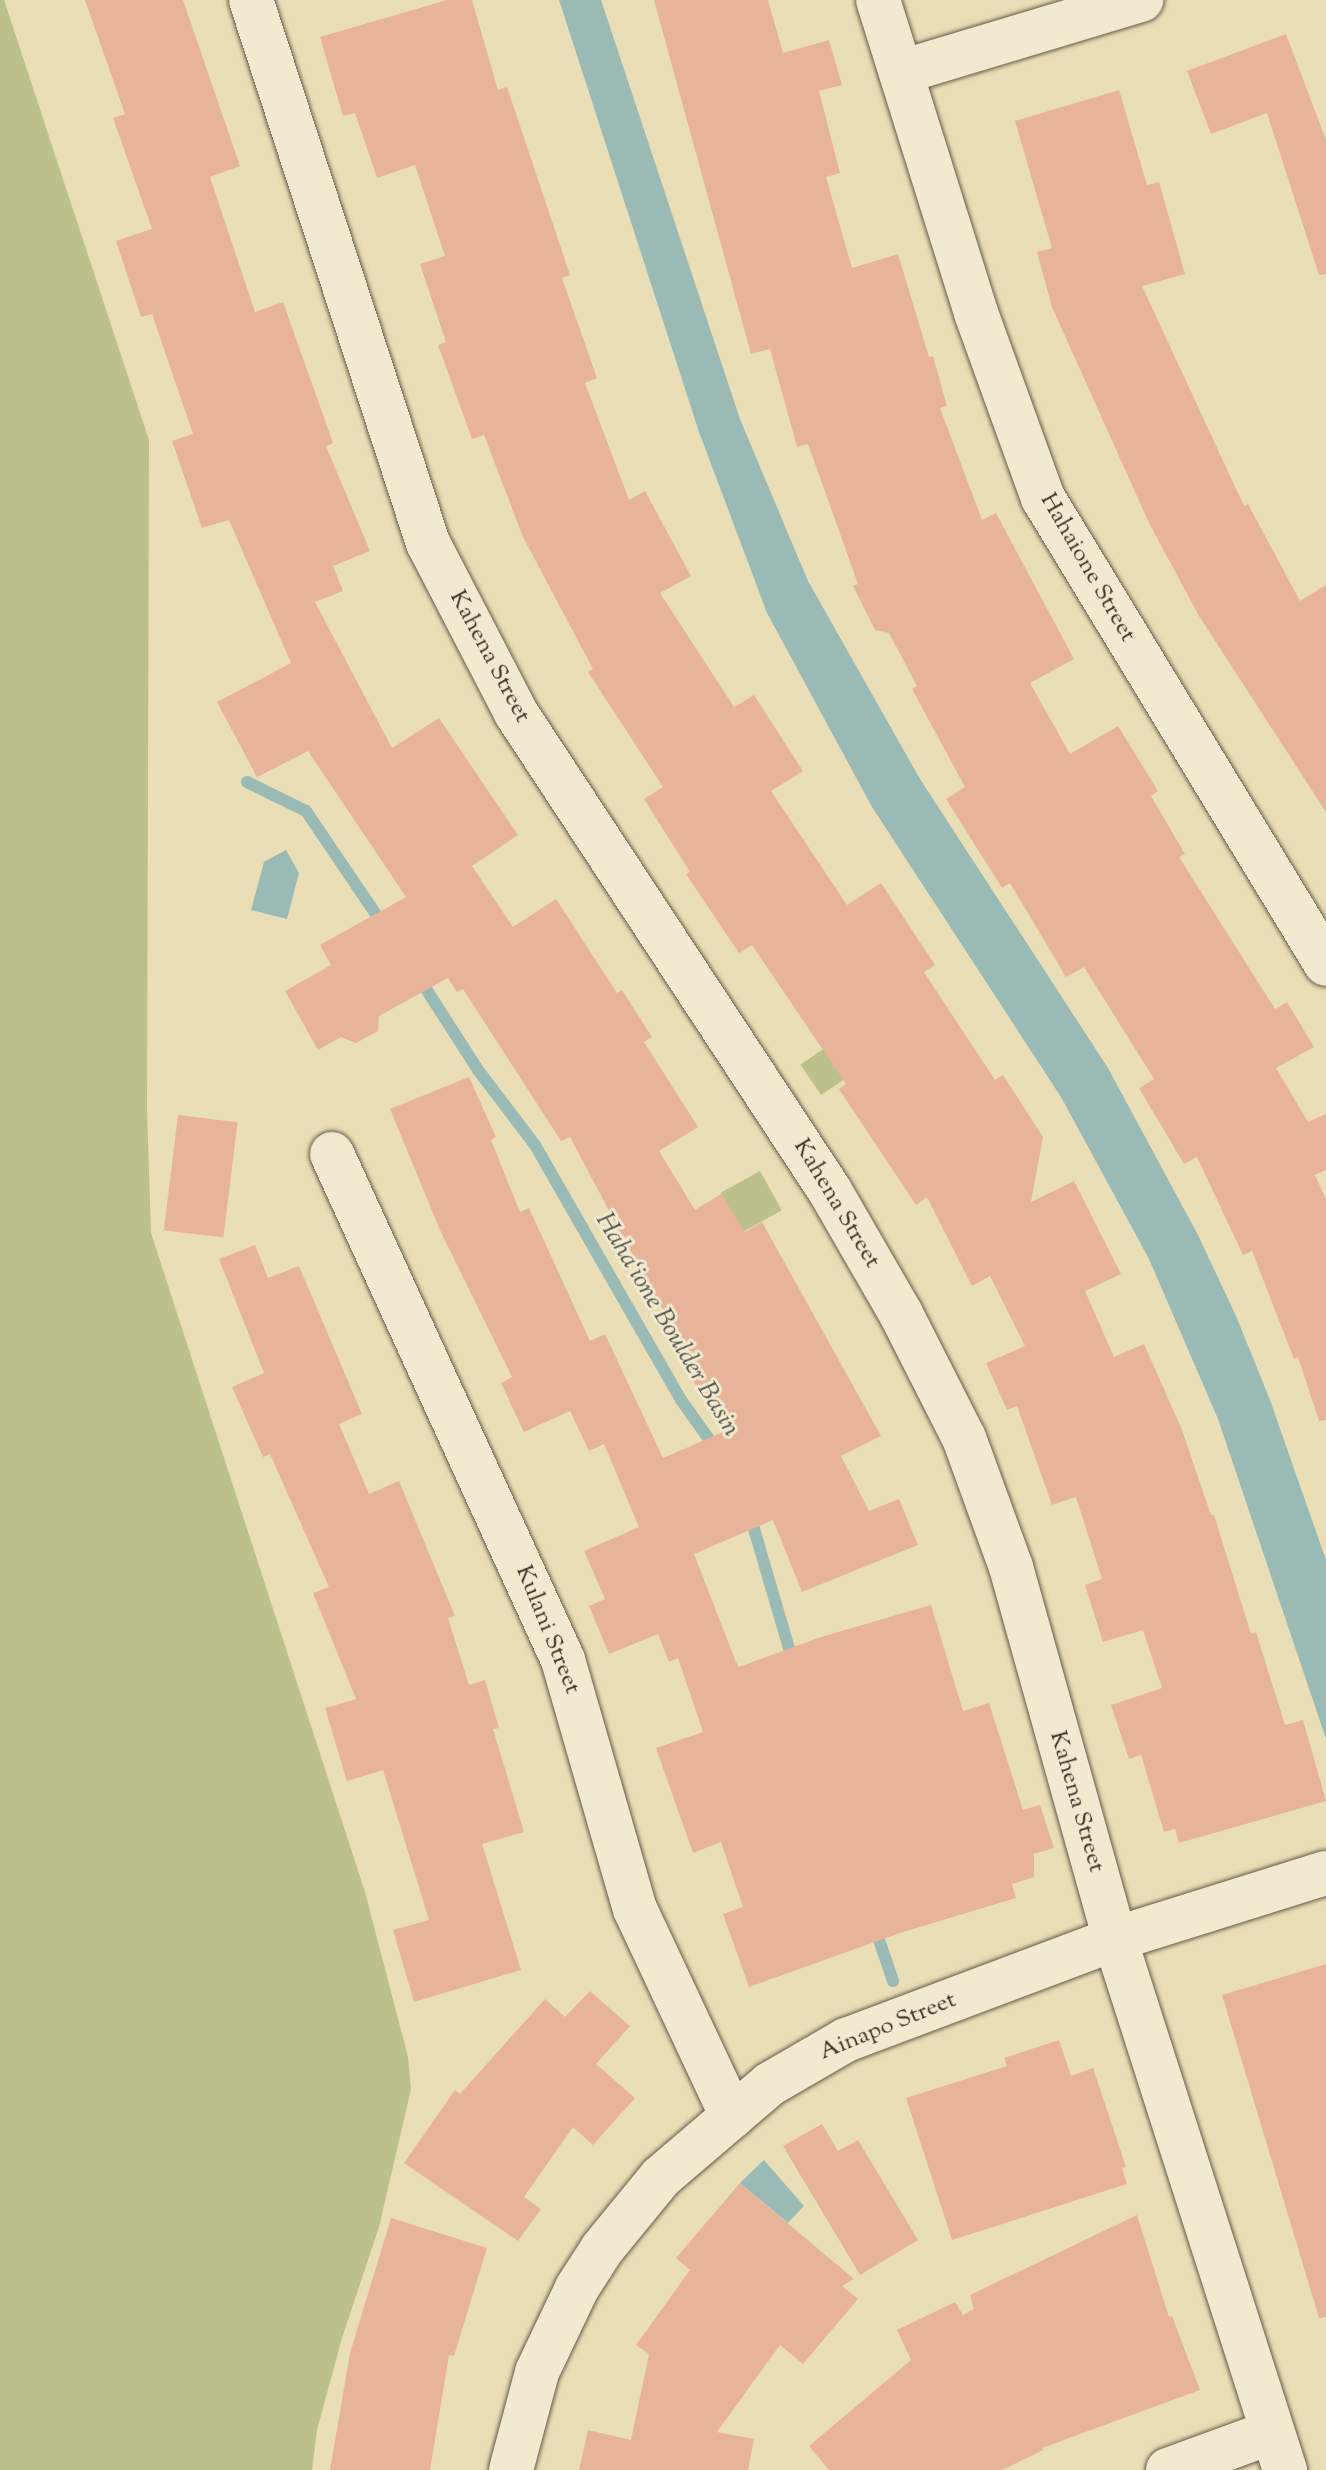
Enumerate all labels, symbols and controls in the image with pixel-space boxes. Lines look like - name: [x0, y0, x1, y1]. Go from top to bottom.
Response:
- street label: Hahaione Street: [1033, 488, 1141, 648]
- street label: Kahena Street: [442, 586, 536, 728]
- street label: Kahena Street: [786, 1134, 886, 1274]
- water label: Haha‘ione Boulder Basin: [588, 1207, 746, 1443]
- street label: Kulani Street: [508, 1561, 586, 1699]
- street label: Kahena Street: [1042, 1728, 1110, 1876]
- street label: Ainapo Street: [815, 1987, 961, 2067]

